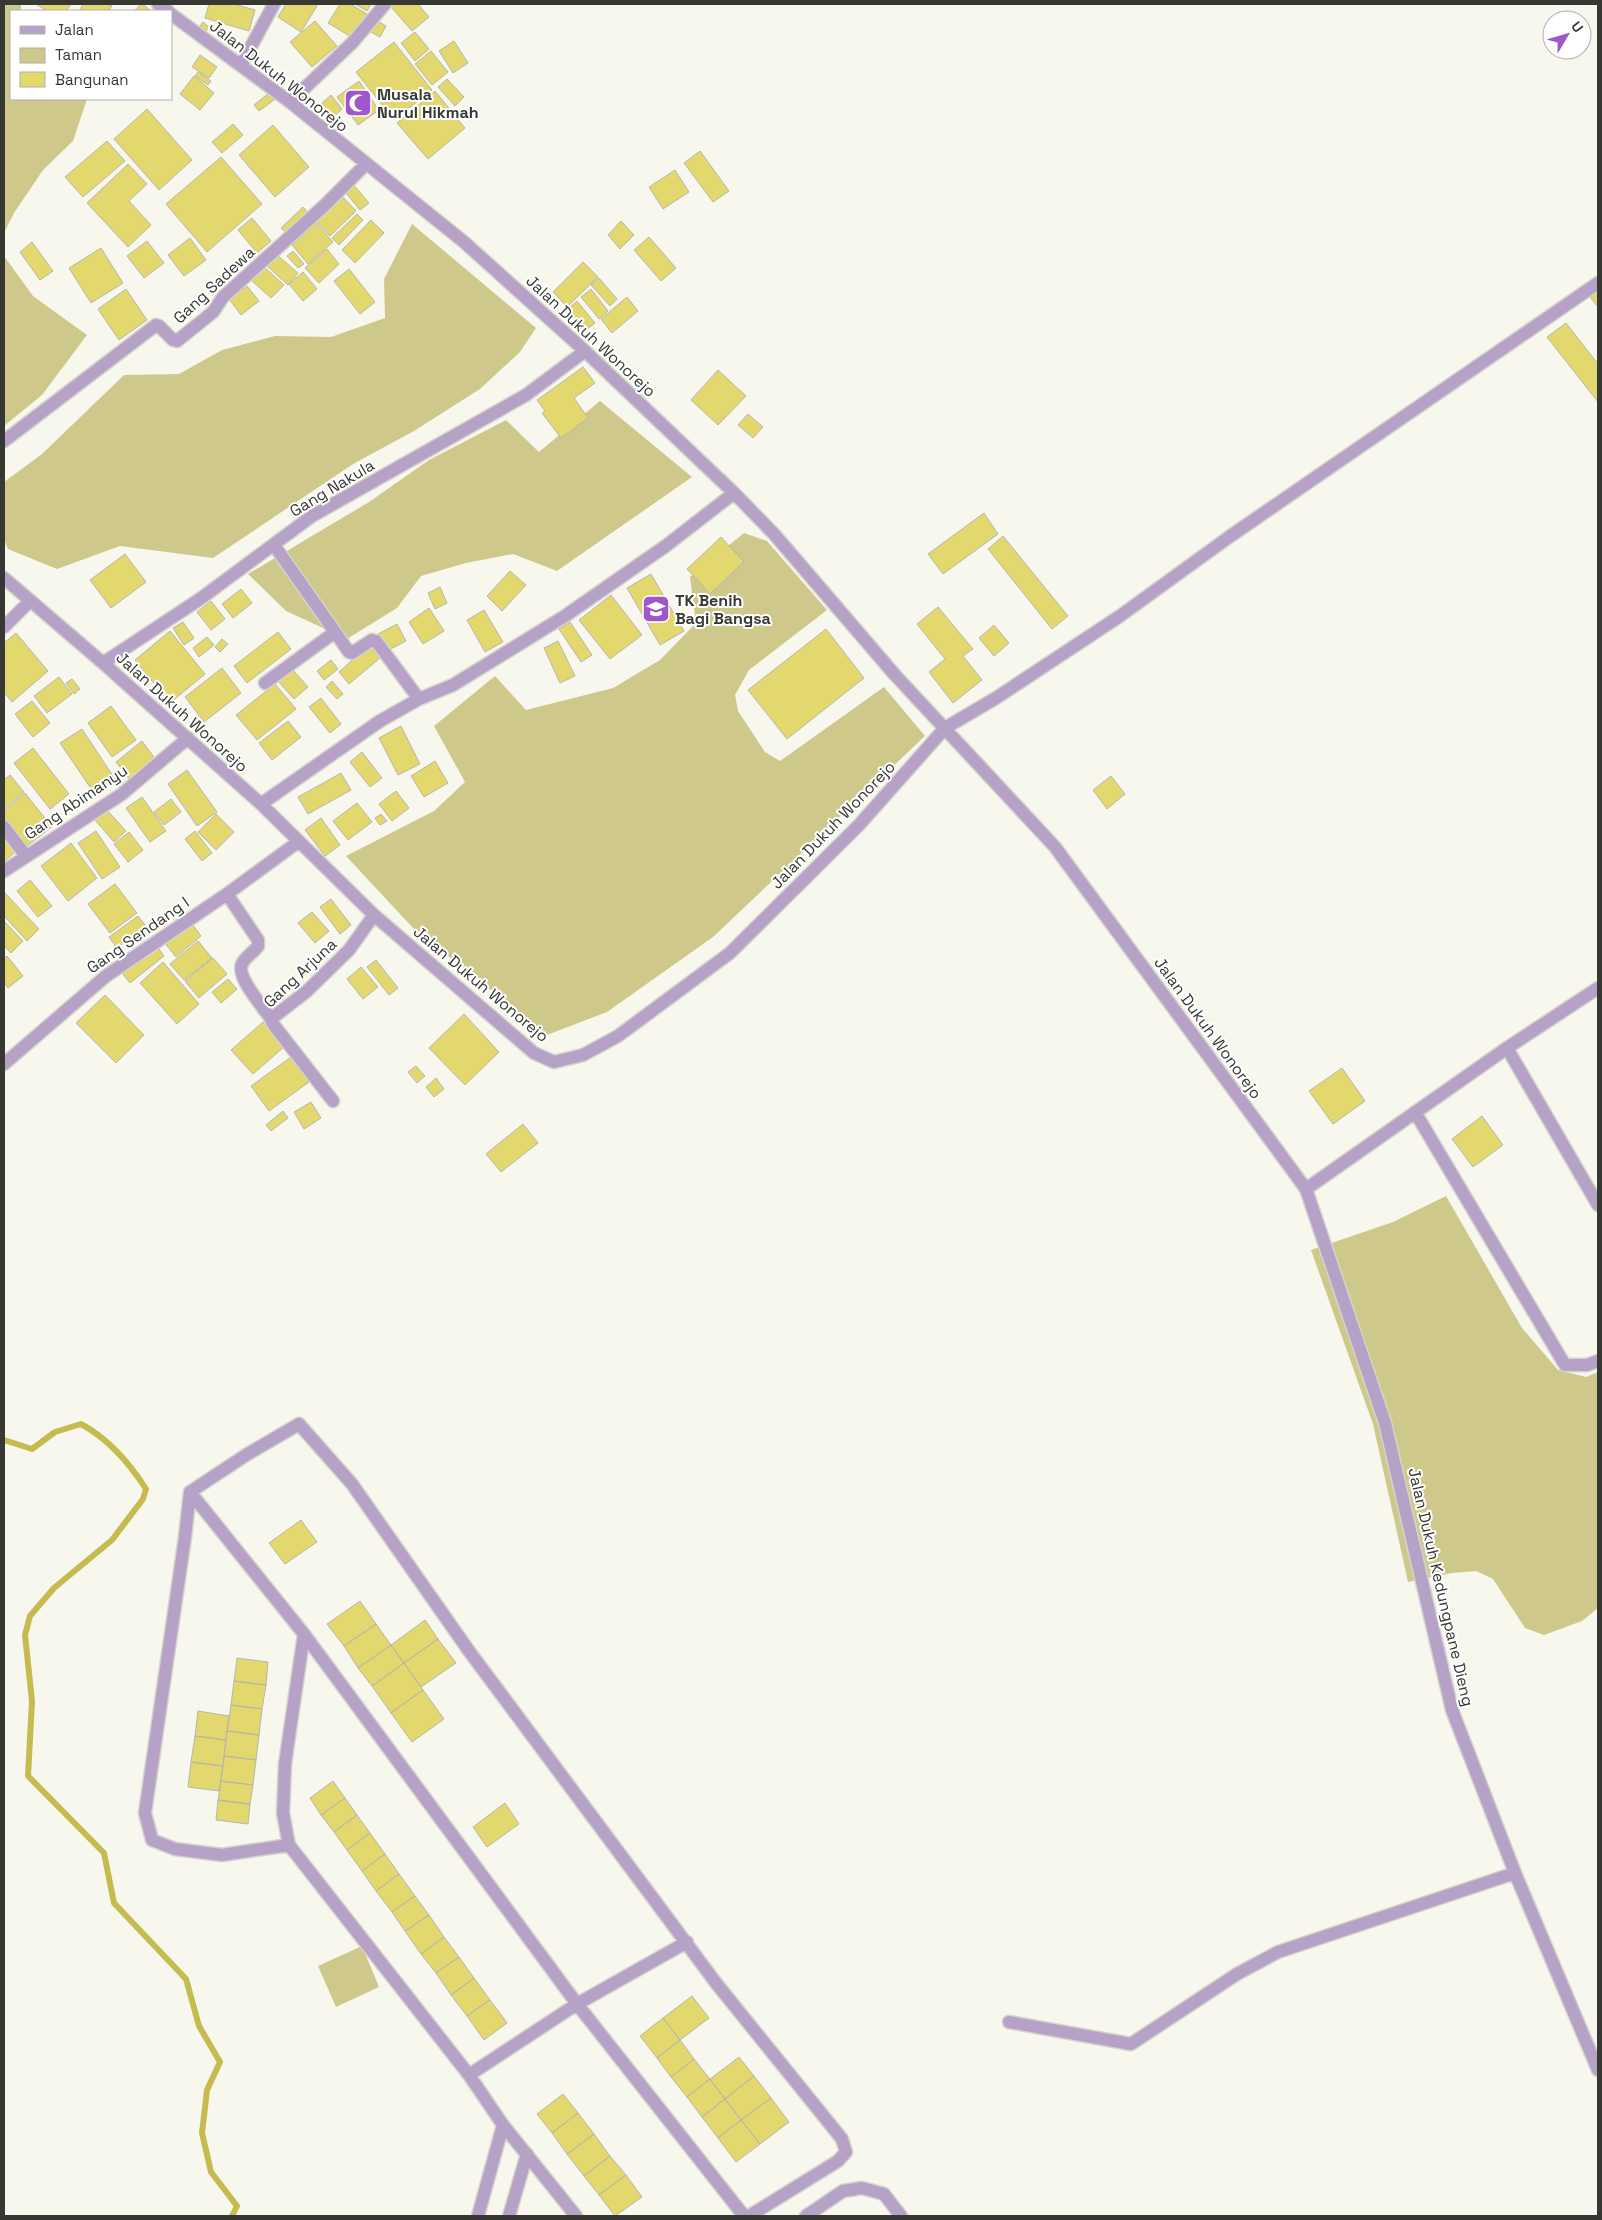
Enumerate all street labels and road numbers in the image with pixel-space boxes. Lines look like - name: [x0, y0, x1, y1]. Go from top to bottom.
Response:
- street label: Jalan Dukuh Wonorejo: [205, 15, 353, 137]
- street label: Gang Sadewa: [169, 242, 259, 328]
- street label: Jalan Dukuh Wonorejo: [522, 270, 660, 402]
- street label: Gang Nakula: [286, 454, 378, 522]
- street label: Jalan Dukuh Wonorejo: [112, 647, 252, 777]
- street label: Jalan Dukuh Wonorejo: [766, 756, 900, 894]
- street label: Gang Abimanyu: [20, 760, 132, 844]
- street label: Gang Sendang I: [83, 892, 193, 978]
- street label: Jalan Dukuh Wonorejo: [409, 921, 553, 1047]
- street label: Gang Arjuna: [259, 934, 341, 1012]
- street label: Jalan Dukuh Wonorejo: [1149, 953, 1267, 1103]
- street label: Jalan Dukuh Kedungpane Dieng: [1403, 1466, 1479, 1708]

